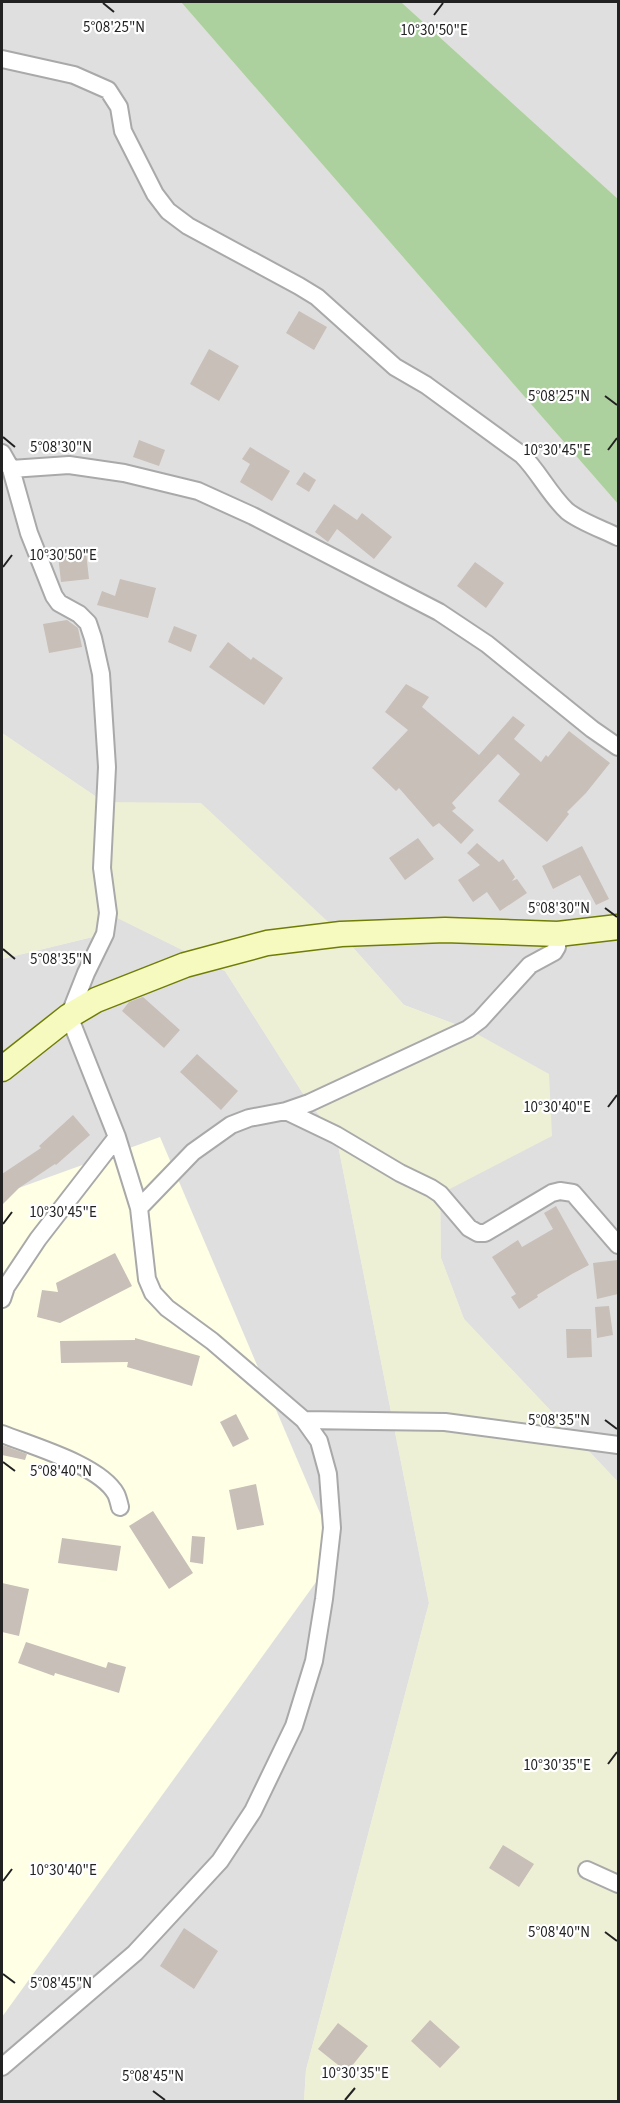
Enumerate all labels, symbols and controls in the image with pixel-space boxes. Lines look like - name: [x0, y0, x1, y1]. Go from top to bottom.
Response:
- text: 5°08'25"N: [83, 17, 145, 38]
- text: 10°30'50"E: [400, 20, 468, 41]
- text: 5°08'25"N: [528, 386, 590, 407]
- text: 5°08'30"N: [30, 437, 92, 458]
- text: 10°30'45"E: [523, 440, 591, 461]
- text: 10°30'50"E: [29, 545, 97, 566]
- text: 5°08'30"N: [528, 898, 590, 919]
- text: 5°08'35"N: [30, 949, 92, 970]
- text: 10°30'40"E: [523, 1097, 591, 1118]
- text: 10°30'45"E: [29, 1202, 97, 1223]
- text: 5°08'35"N: [528, 1410, 590, 1431]
- text: 5°08'40"N: [30, 1461, 92, 1482]
- text: 10°30'35"E: [523, 1755, 591, 1776]
- text: 10°30'40"E: [29, 1860, 97, 1881]
- text: 5°08'40"N: [528, 1922, 590, 1943]
- text: 5°08'45"N: [30, 1973, 92, 1994]
- text: 10°30'35"E: [321, 2063, 389, 2084]
- text: 5°08'45"N: [122, 2066, 184, 2087]

